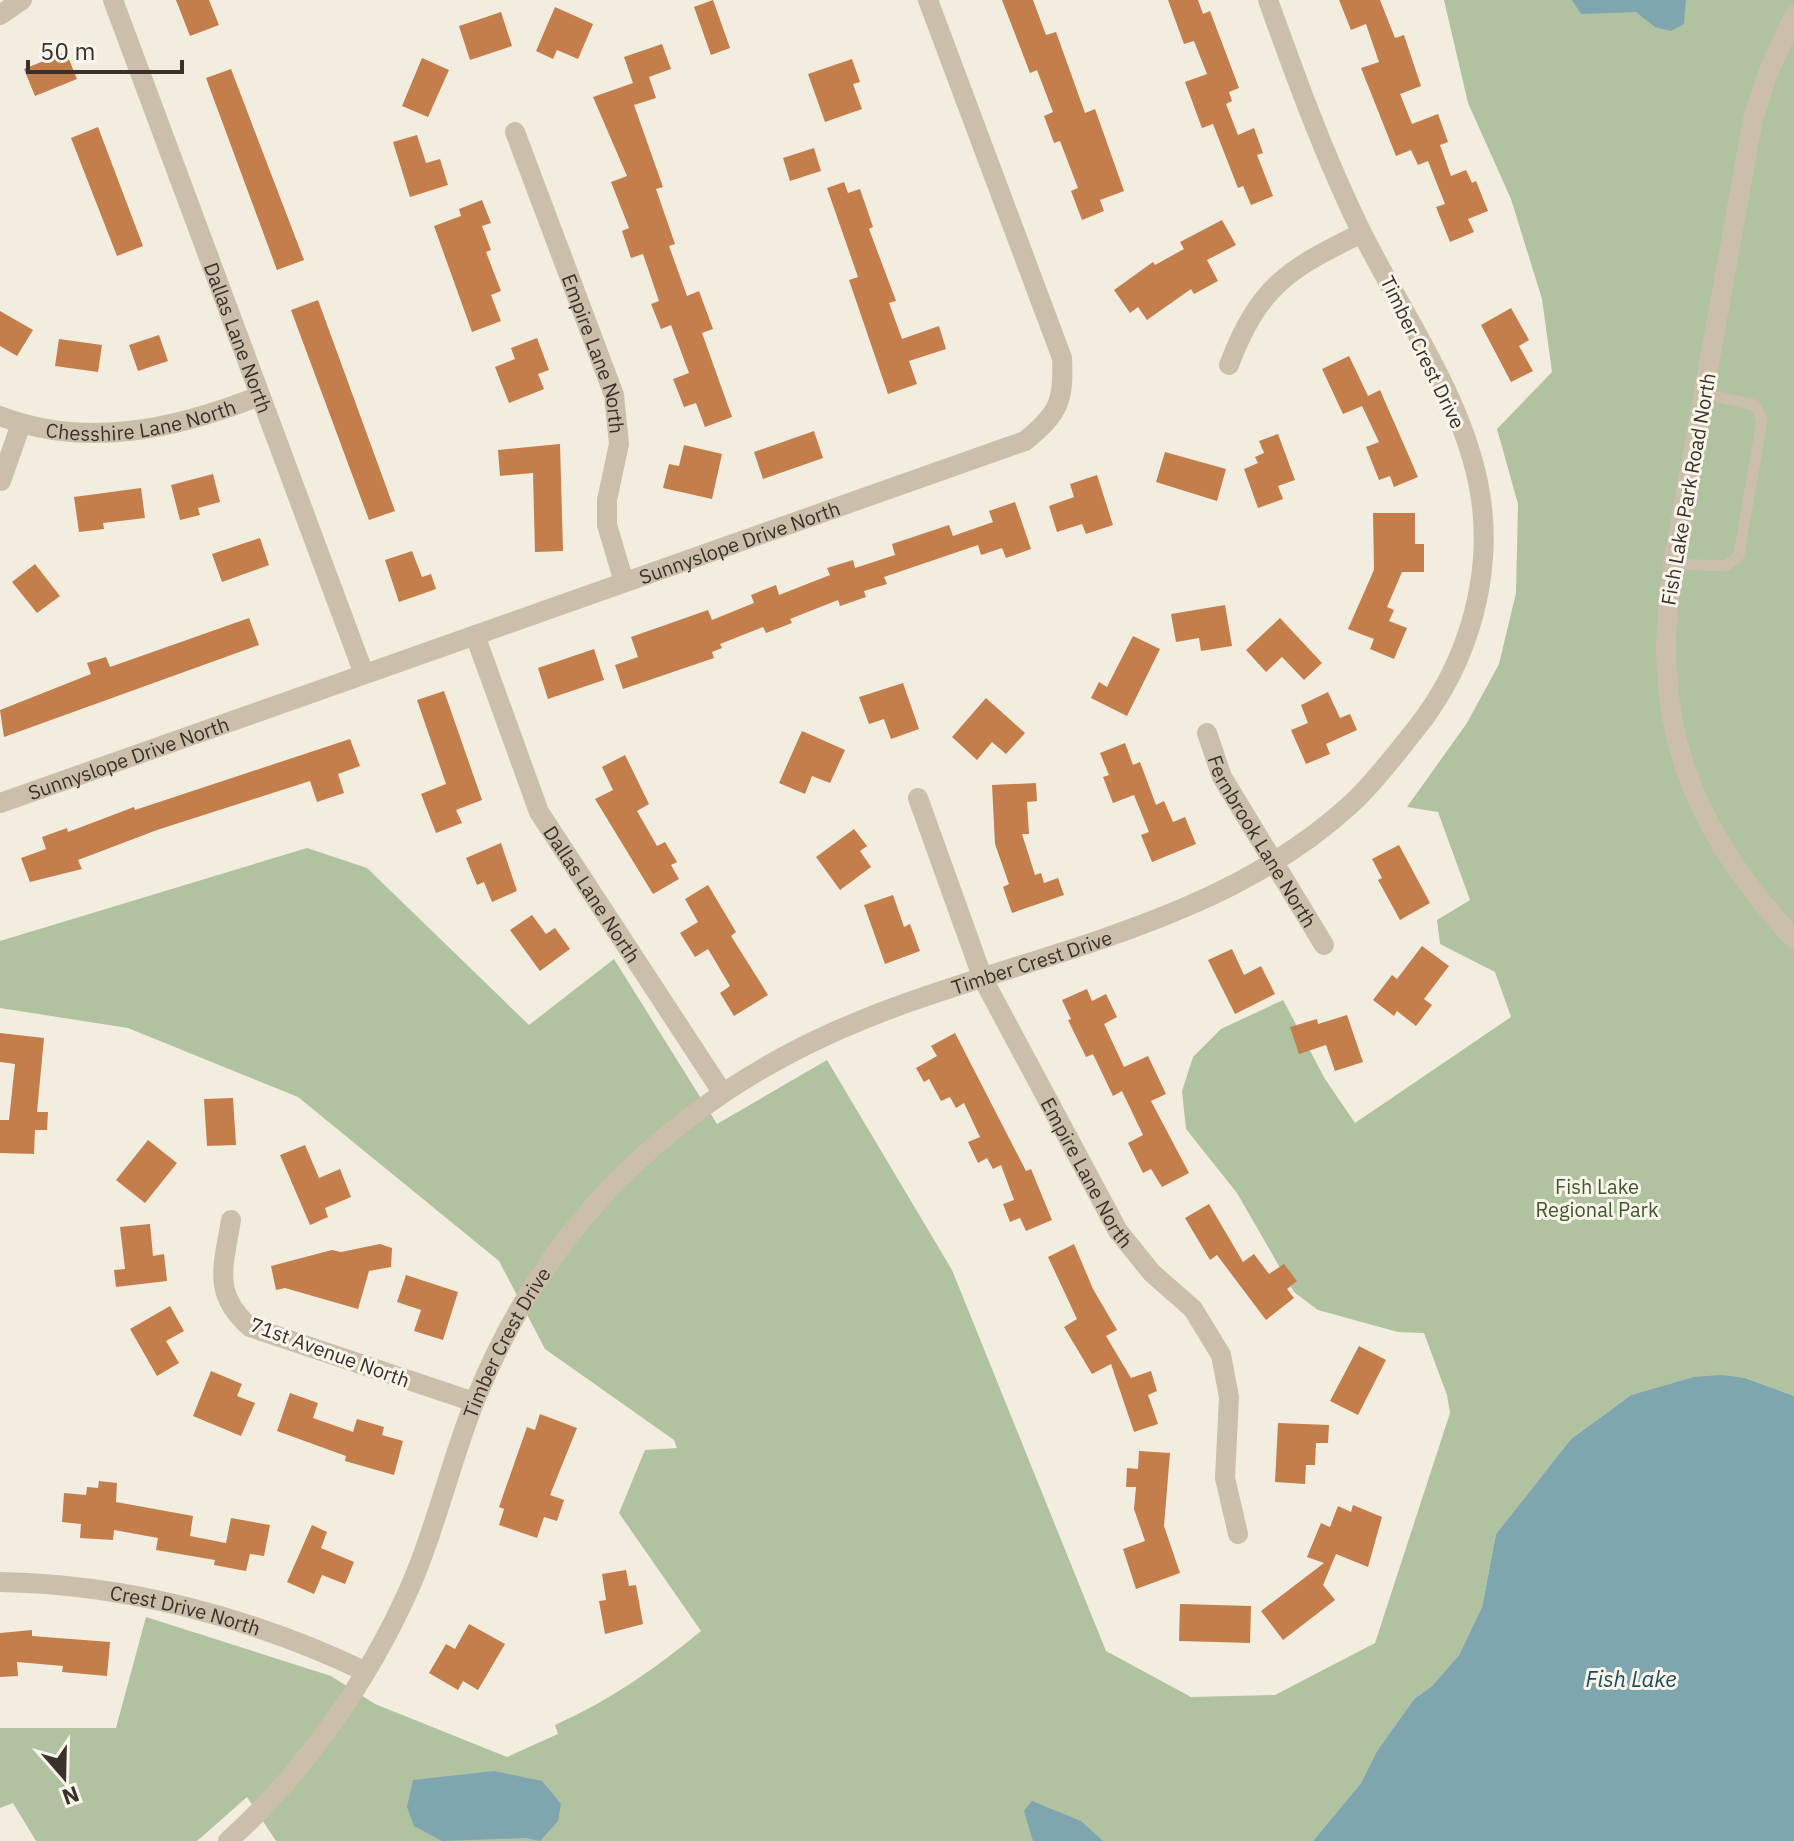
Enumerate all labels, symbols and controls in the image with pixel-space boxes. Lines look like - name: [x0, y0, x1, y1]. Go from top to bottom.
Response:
- scale bar: [28, 24, 182, 74]
- text: 50 m: [40, 35, 95, 67]
- street label: Dallas Lane North: [198, 258, 279, 417]
- street label: Empire Lane North: [556, 270, 631, 435]
- street label: Timber Crest Drive: [1374, 271, 1472, 433]
- street label: Fish Lake Park Road North: [1654, 371, 1722, 607]
- street label: Chesshire Lane North: [44, 392, 239, 446]
- street label: Sunnyslope Drive North: [635, 494, 843, 590]
- street label: Sunnyslope Drive North: [24, 710, 232, 806]
- street label: Fernbrook Lane North: [1202, 751, 1324, 932]
- street label: Dallas Lane North: [538, 820, 647, 968]
- street label: Timber Crest Drive: [948, 923, 1116, 1000]
- street label: Empire Lane North: [1035, 1092, 1140, 1253]
- park label: Fish Lake Regional Park: [1536, 1173, 1659, 1223]
- street label: Timber Crest Drive: [456, 1261, 556, 1422]
- street label: 71st Avenue North: [246, 1311, 414, 1393]
- street label: Crest Drive North: [108, 1578, 264, 1641]
- water label: Fish Lake: [1585, 1664, 1677, 1693]
- north arrow: [24, 1737, 104, 1817]
- text: N: [59, 1780, 83, 1813]

